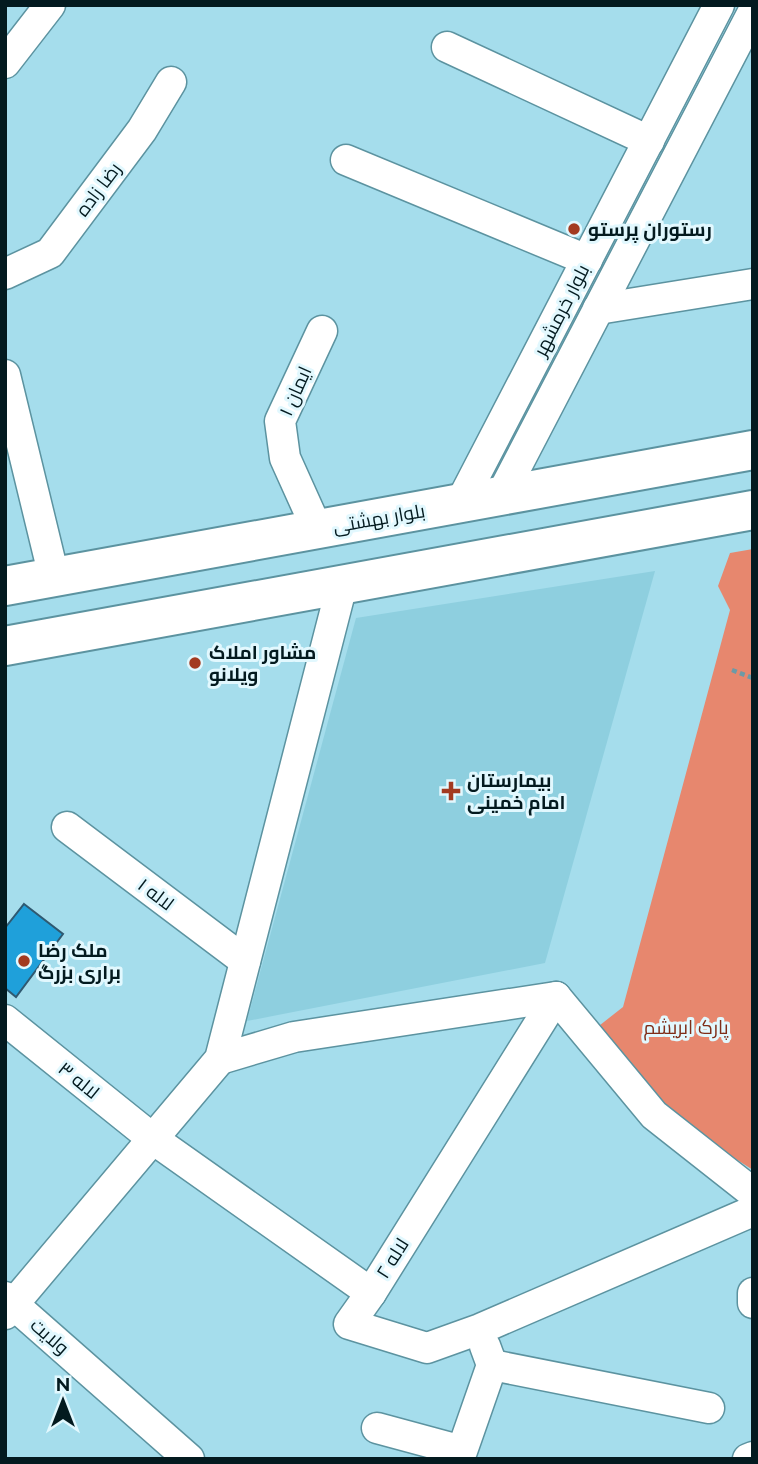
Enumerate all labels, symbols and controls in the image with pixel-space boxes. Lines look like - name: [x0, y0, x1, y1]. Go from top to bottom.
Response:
- street label: رضا زاده: [71, 158, 126, 221]
- place label: رستوران پرستو: [588, 218, 712, 243]
- marker: رستوران پرستو: [566, 221, 582, 237]
- street label: بلوار خرمشهر: [528, 261, 594, 361]
- street label: ایمان ۱: [274, 363, 317, 420]
- street label: بلوار بهشتی: [331, 499, 427, 538]
- place label: مشاور املاک ویلانو: [209, 641, 316, 686]
- marker: مشاور املاک ویلانو: [187, 655, 203, 671]
- place label: بیمارستان امام خمینی: [467, 769, 566, 816]
- marker: بیمارستان امام خمینی: [441, 781, 461, 801]
- street label: لاله ۱: [134, 873, 178, 915]
- place label: ملک رضا براری بزرگ: [38, 939, 121, 984]
- marker: ملک رضا براری بزرگ: [16, 953, 32, 969]
- park label: پارک ابریشم: [643, 1016, 729, 1041]
- street label: لاله ۳: [54, 1057, 104, 1103]
- street label: لاله ۲: [371, 1234, 413, 1282]
- street label: ولایت: [26, 1314, 74, 1359]
- north arrow: [28, 1366, 98, 1436]
- text: N: [56, 1373, 70, 1395]

